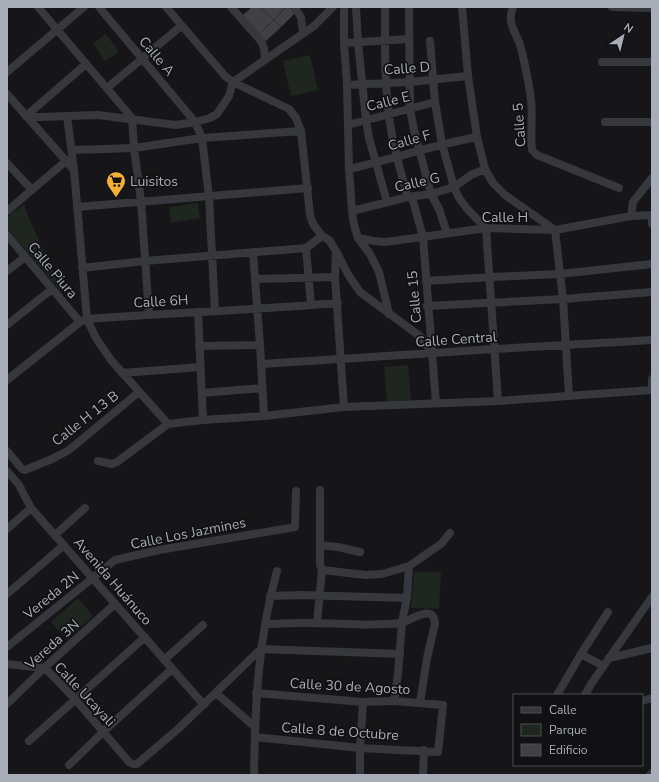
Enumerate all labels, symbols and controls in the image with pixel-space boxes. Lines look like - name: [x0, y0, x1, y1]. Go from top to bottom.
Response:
- north arrow: [603, 16, 643, 56]
- text: N: [621, 20, 636, 37]
- street label: Calle A: [135, 33, 179, 80]
- street label: Calle D: [383, 57, 431, 80]
- street label: Calle E: [364, 87, 412, 116]
- street label: Calle 5: [508, 102, 531, 148]
- street label: Calle F: [386, 125, 433, 156]
- street label: Calle G: [393, 168, 442, 197]
- supermarket icon: Luisitos: [105, 170, 127, 198]
- place label: Luisitos: [130, 172, 178, 191]
- street label: Calle H: [482, 208, 528, 227]
- street label: Calle Piura: [23, 238, 82, 303]
- street label: Calle 15: [403, 270, 426, 324]
- street label: Calle 6H: [133, 291, 189, 312]
- street label: Calle Central: [415, 327, 498, 352]
- street label: Calle H 13 B: [48, 386, 123, 451]
- street label: Calle Los Jazmines: [129, 513, 248, 554]
- street label: Avenida Huánuco: [69, 533, 156, 629]
- street label: Vereda 2N: [19, 567, 83, 624]
- street label: Vereda 3N: [20, 615, 83, 674]
- street label: Calle Ucayali: [50, 658, 119, 731]
- street label: Calle 30 de Agosto: [289, 674, 411, 699]
- legend: [513, 694, 643, 766]
- text: Calle: [549, 702, 577, 718]
- street label: Calle 8 de Octubre: [281, 718, 399, 745]
- text: Parque: [549, 722, 587, 738]
- text: Edificio: [549, 742, 588, 758]

